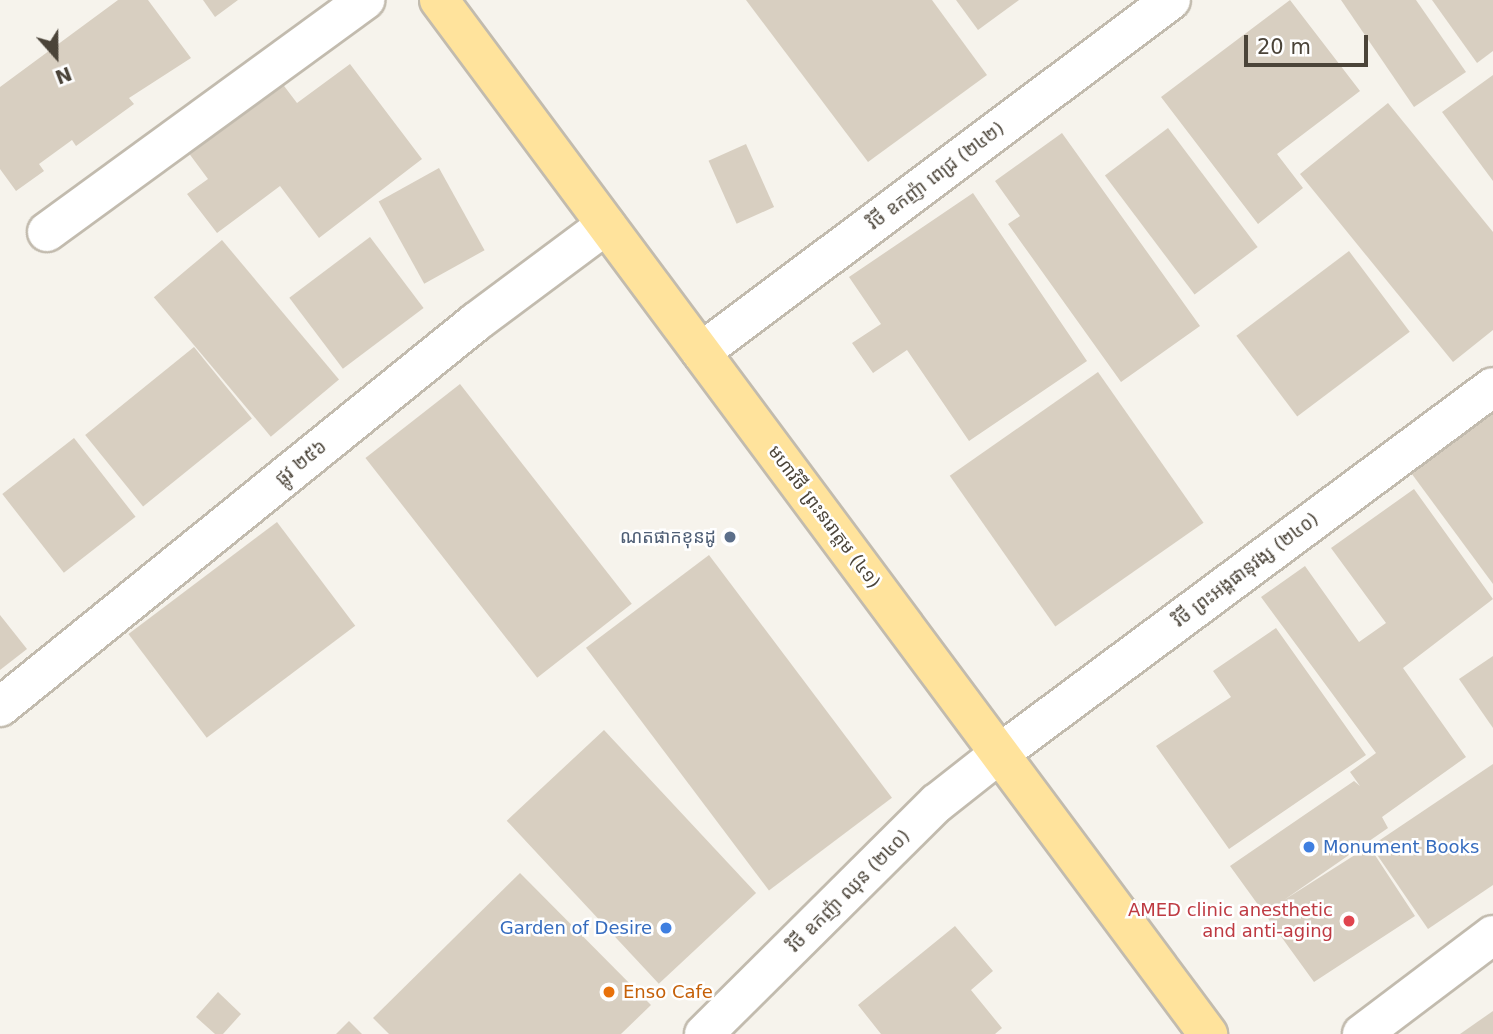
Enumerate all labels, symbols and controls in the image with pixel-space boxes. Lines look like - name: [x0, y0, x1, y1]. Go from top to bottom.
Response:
- north arrow: [21, 21, 91, 91]
- scale bar: [1248, 21, 1372, 65]
- text: 20 m: [1257, 35, 1311, 59]
- text: N: [52, 62, 75, 89]
- street label: វិថី ឧកញ៉ា ពេជ្រ (២៤២): [863, 118, 1009, 234]
- street label: ផ្លូវ ២៥៦: [271, 436, 331, 490]
- street label: មហាវិថី ព្រះនរោត្តម (៤១): [763, 441, 885, 593]
- street label: វិថី ព្រះអង្គផានុវង្ស (២៤០): [1169, 508, 1323, 632]
- place label: ណតផាកខុនដូ: [620, 526, 716, 548]
- marker: ណតផាកខុនដូ: [722, 529, 738, 545]
- street label: វិថី ឧកញ៉ា ឈុន (២៤០): [783, 825, 915, 957]
- place label: Monument Books: [1323, 836, 1479, 858]
- marker: Monument Books: [1301, 839, 1317, 855]
- place label: AMED clinic anesthetic and anti-aging: [1128, 900, 1333, 942]
- marker: AMED clinic anesthetic and anti-aging: [1339, 911, 1359, 931]
- place label: Garden of Desire: [500, 917, 652, 939]
- marker: Garden of Desire: [658, 920, 674, 936]
- place label: Enso Cafe: [623, 981, 713, 1003]
- marker: Enso Cafe: [601, 984, 617, 1000]

